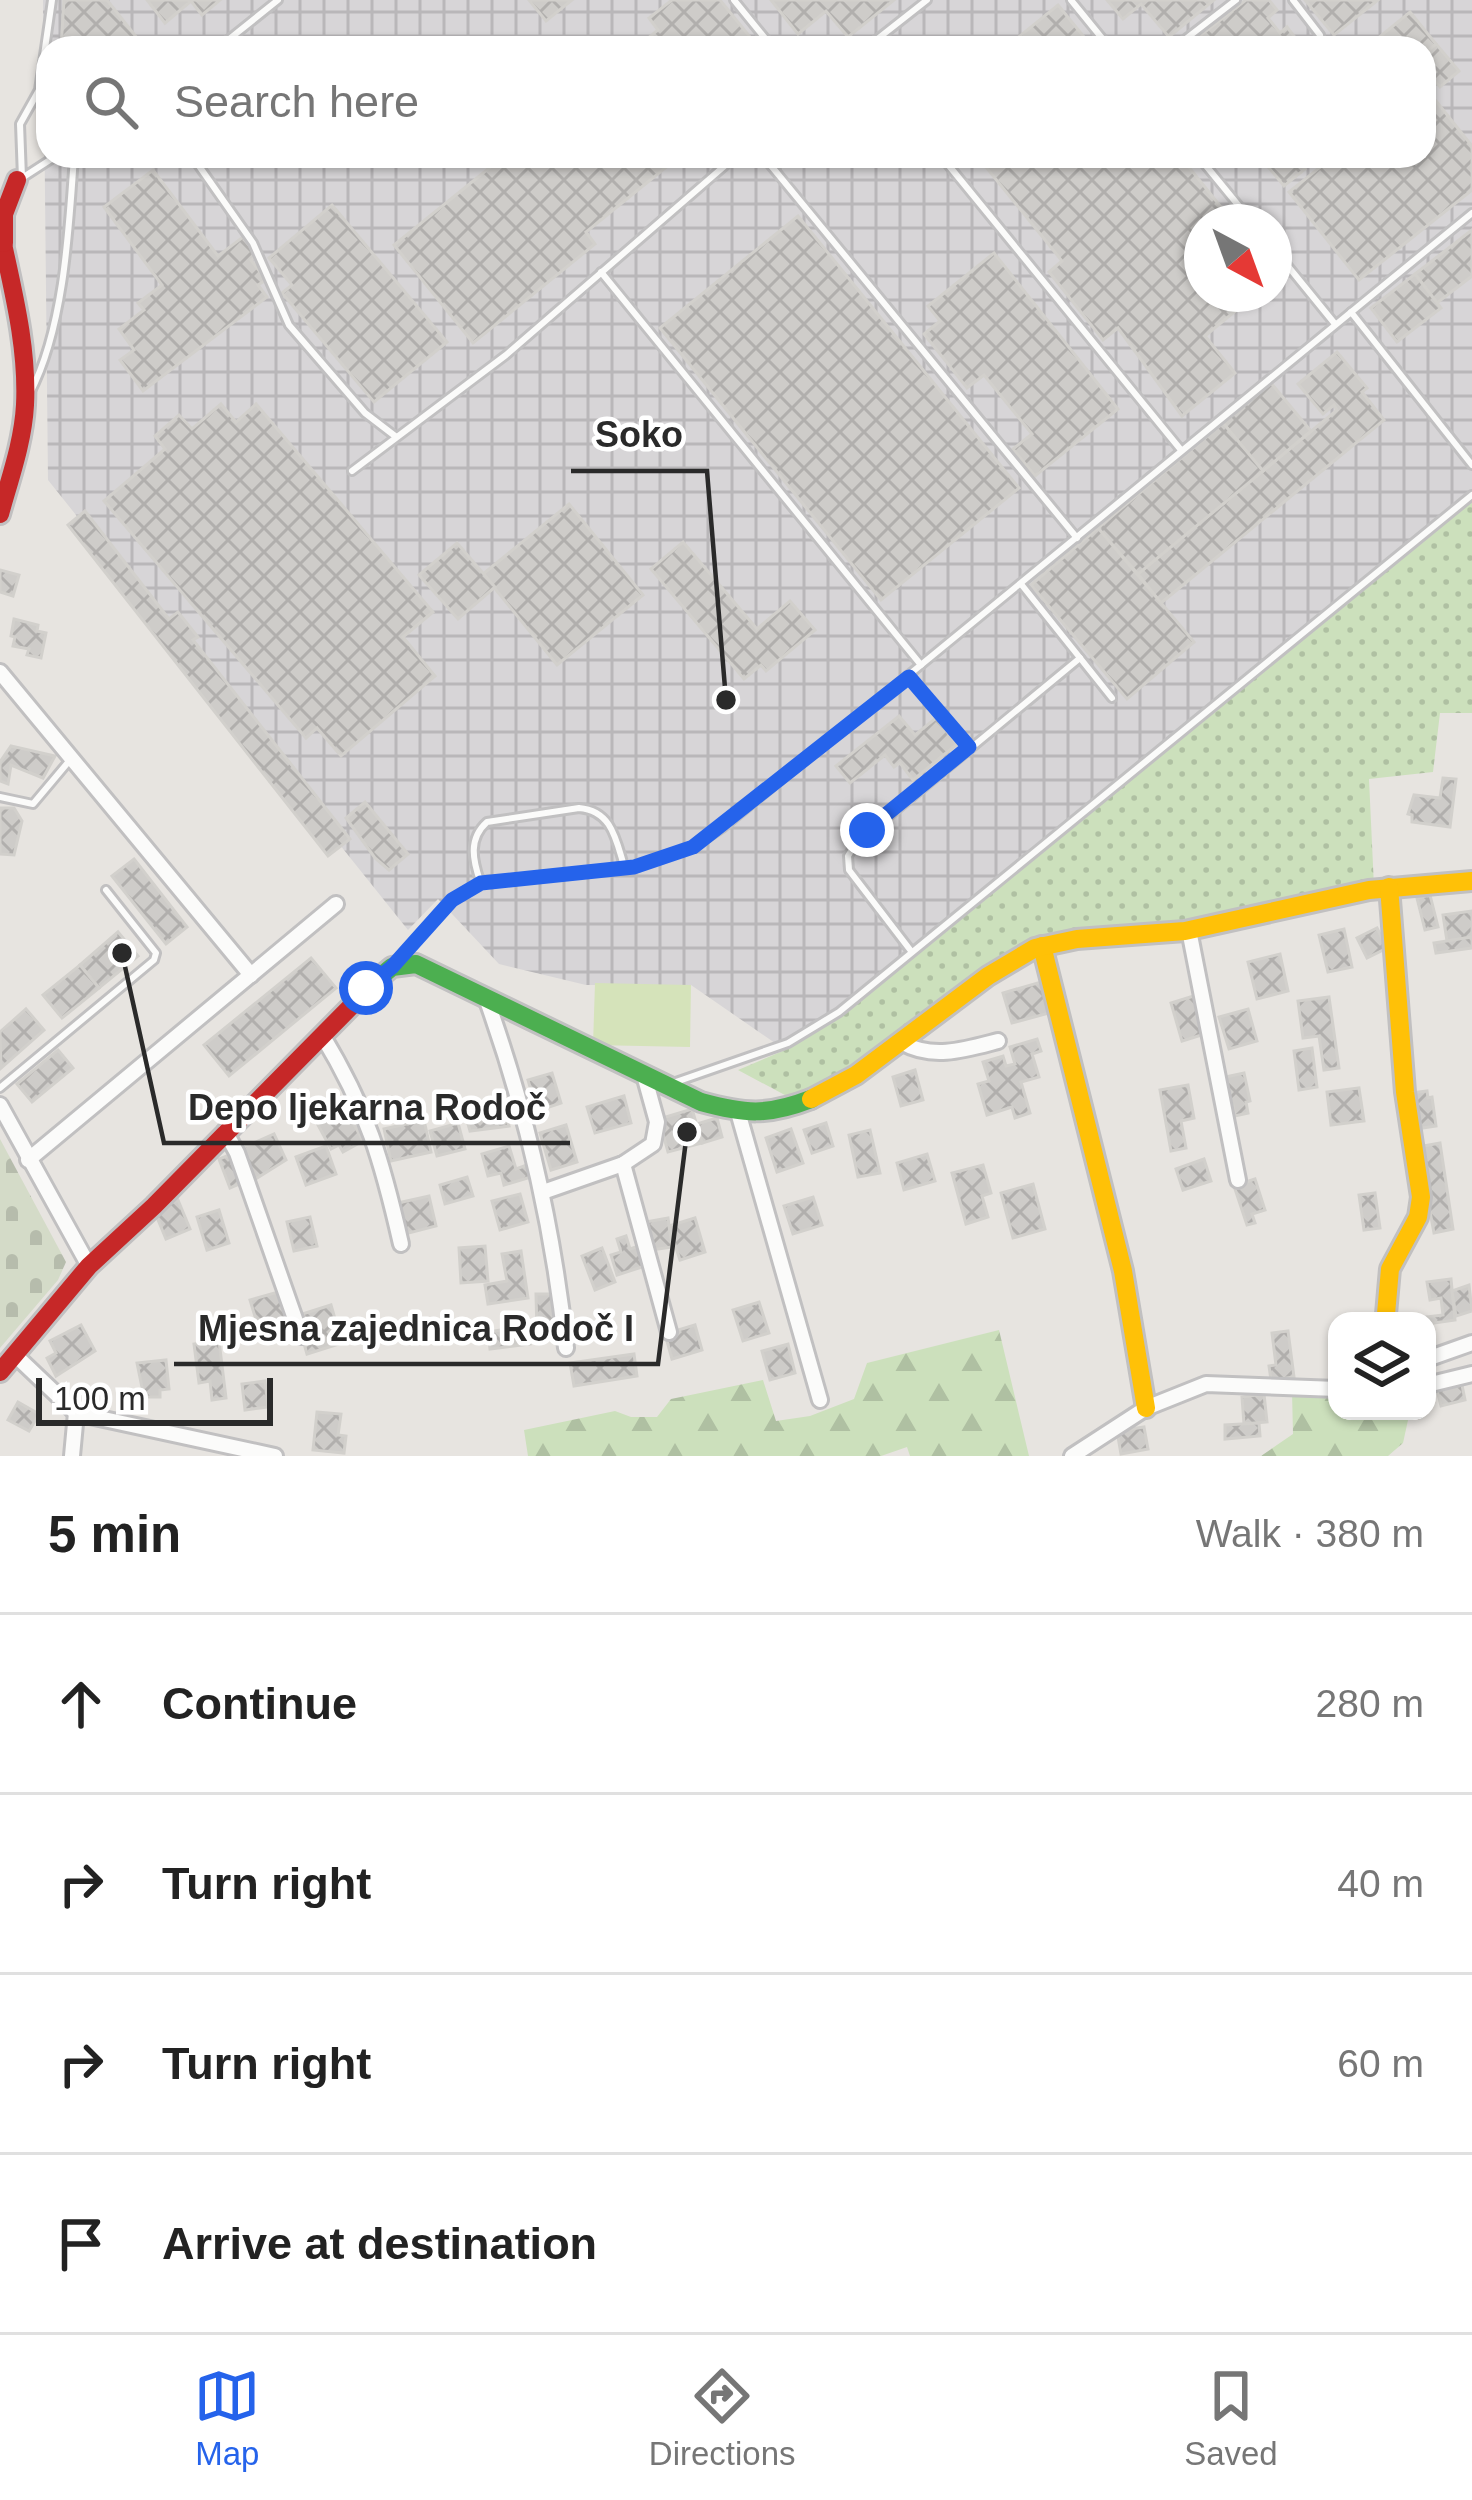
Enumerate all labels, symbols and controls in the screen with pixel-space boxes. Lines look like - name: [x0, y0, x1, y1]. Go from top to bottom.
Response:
- search box: [36, 36, 1436, 168]
- icon: search: [78, 69, 144, 135]
- text: Search here: [174, 76, 419, 127]
- north arrow: [1184, 204, 1292, 312]
- callout: Soko: [571, 399, 707, 471]
- text: Soko: [595, 414, 683, 455]
- route end: [840, 803, 894, 857]
- route start: [339, 961, 393, 1015]
- callout: Depo ljekarna Rodoč: [164, 1071, 570, 1143]
- text: Depo ljekarna Rodoč: [188, 1087, 546, 1128]
- callout: Mjesna zajednica Rodoč I: [174, 1292, 658, 1364]
- text: Mjesna zajednica Rodoč I: [198, 1308, 634, 1349]
- map controls: [1328, 1312, 1436, 1420]
- button: layers: [1328, 1312, 1436, 1420]
- scale bar: [36, 1372, 273, 1425]
- text: 100 m: [54, 1380, 146, 1417]
- text: 5 min: [48, 1506, 181, 1563]
- text: Walk · 380 m: [1196, 1512, 1424, 1555]
- icon: ahead: [48, 1671, 114, 1737]
- text: Continue: [162, 1678, 357, 1729]
- text: 280 m: [1316, 1682, 1424, 1725]
- icon: right: [48, 1851, 114, 1917]
- text: Turn right: [162, 1858, 371, 1909]
- text: 40 m: [1337, 1862, 1424, 1905]
- icon: right: [48, 2031, 114, 2097]
- text: Turn right: [162, 2038, 371, 2089]
- text: 60 m: [1337, 2042, 1424, 2085]
- icon: arrive: [48, 2211, 114, 2277]
- text: Arrive at destination: [162, 2218, 597, 2269]
- tab: Map: [194, 2363, 260, 2473]
- tab: Directions: [649, 2363, 796, 2473]
- tab: Saved: [1184, 2363, 1278, 2473]

